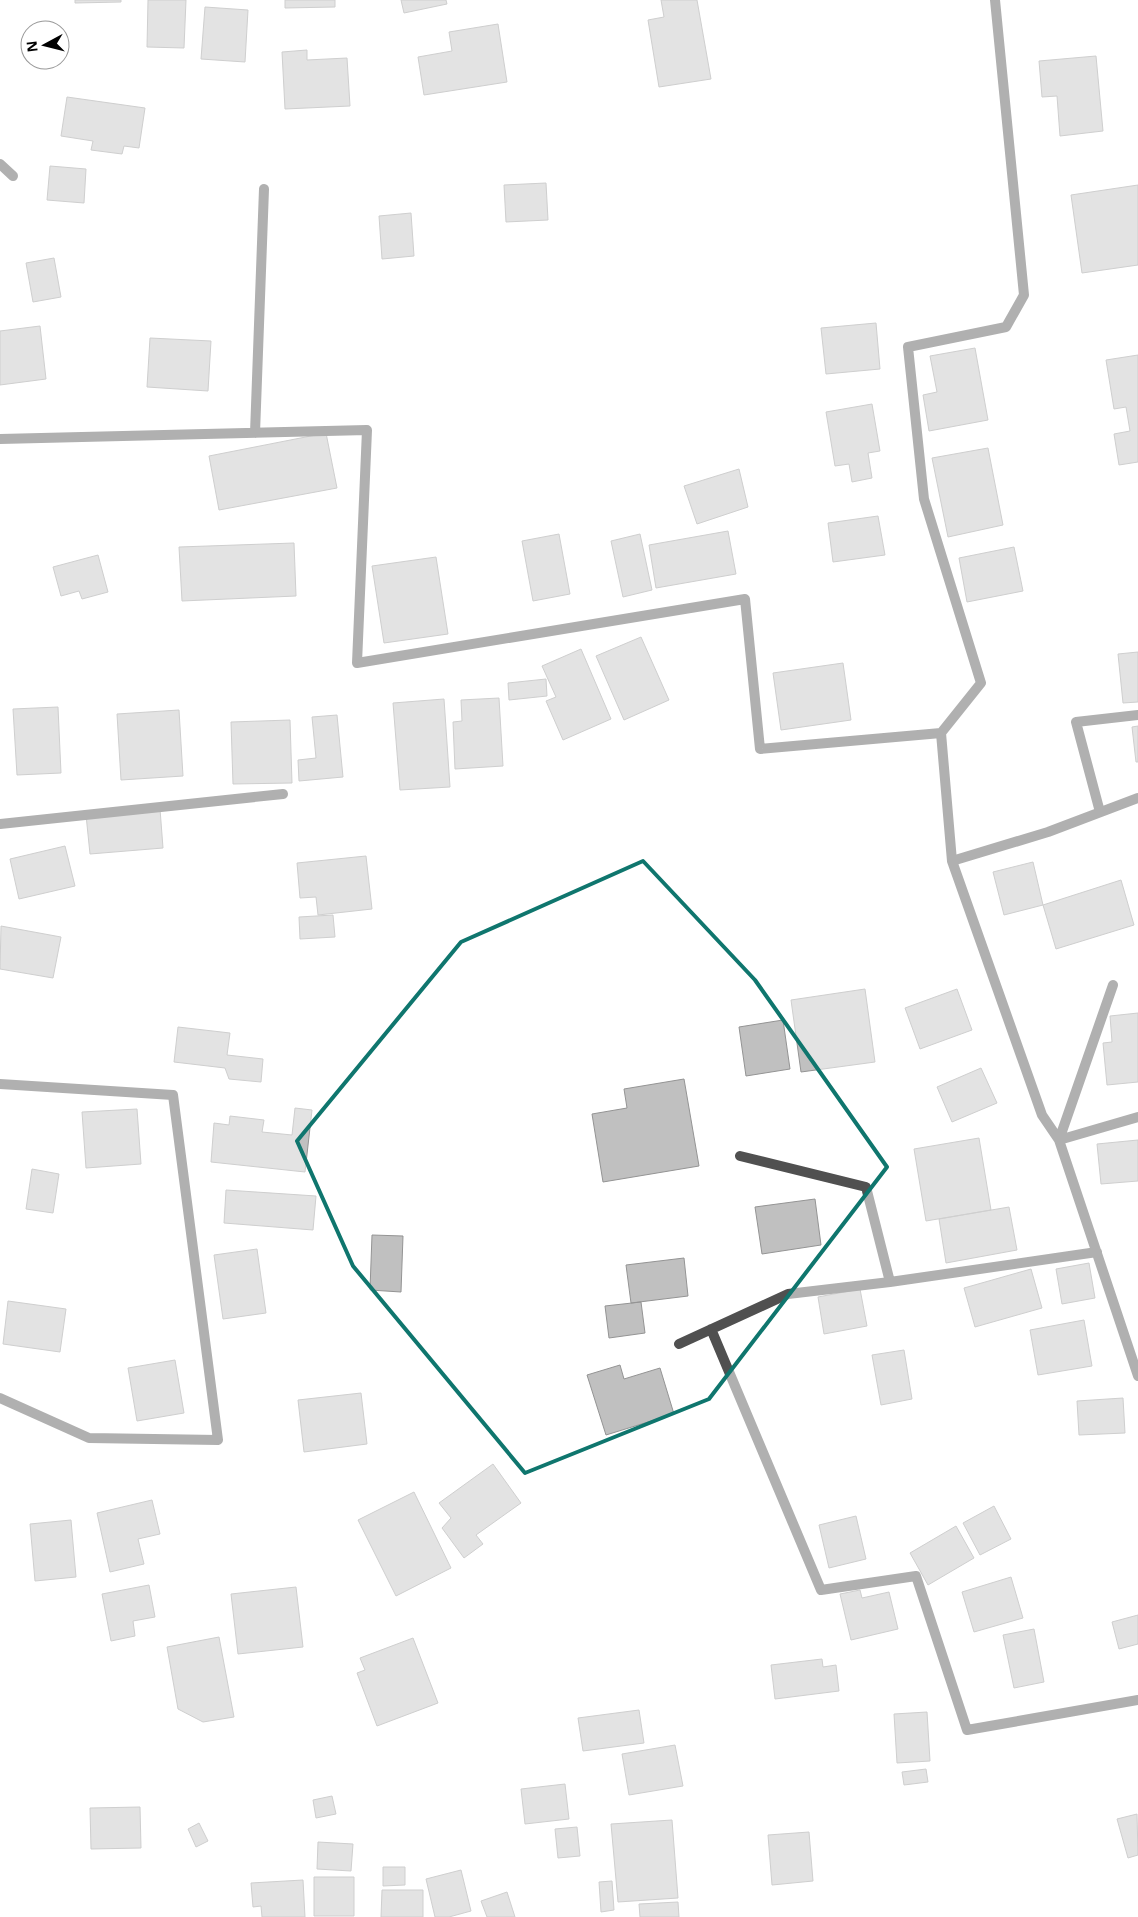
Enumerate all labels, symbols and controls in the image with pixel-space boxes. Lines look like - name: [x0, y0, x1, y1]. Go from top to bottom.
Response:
- north arrow: [20, 20, 70, 70]
- text: N: [21, 40, 42, 53]

